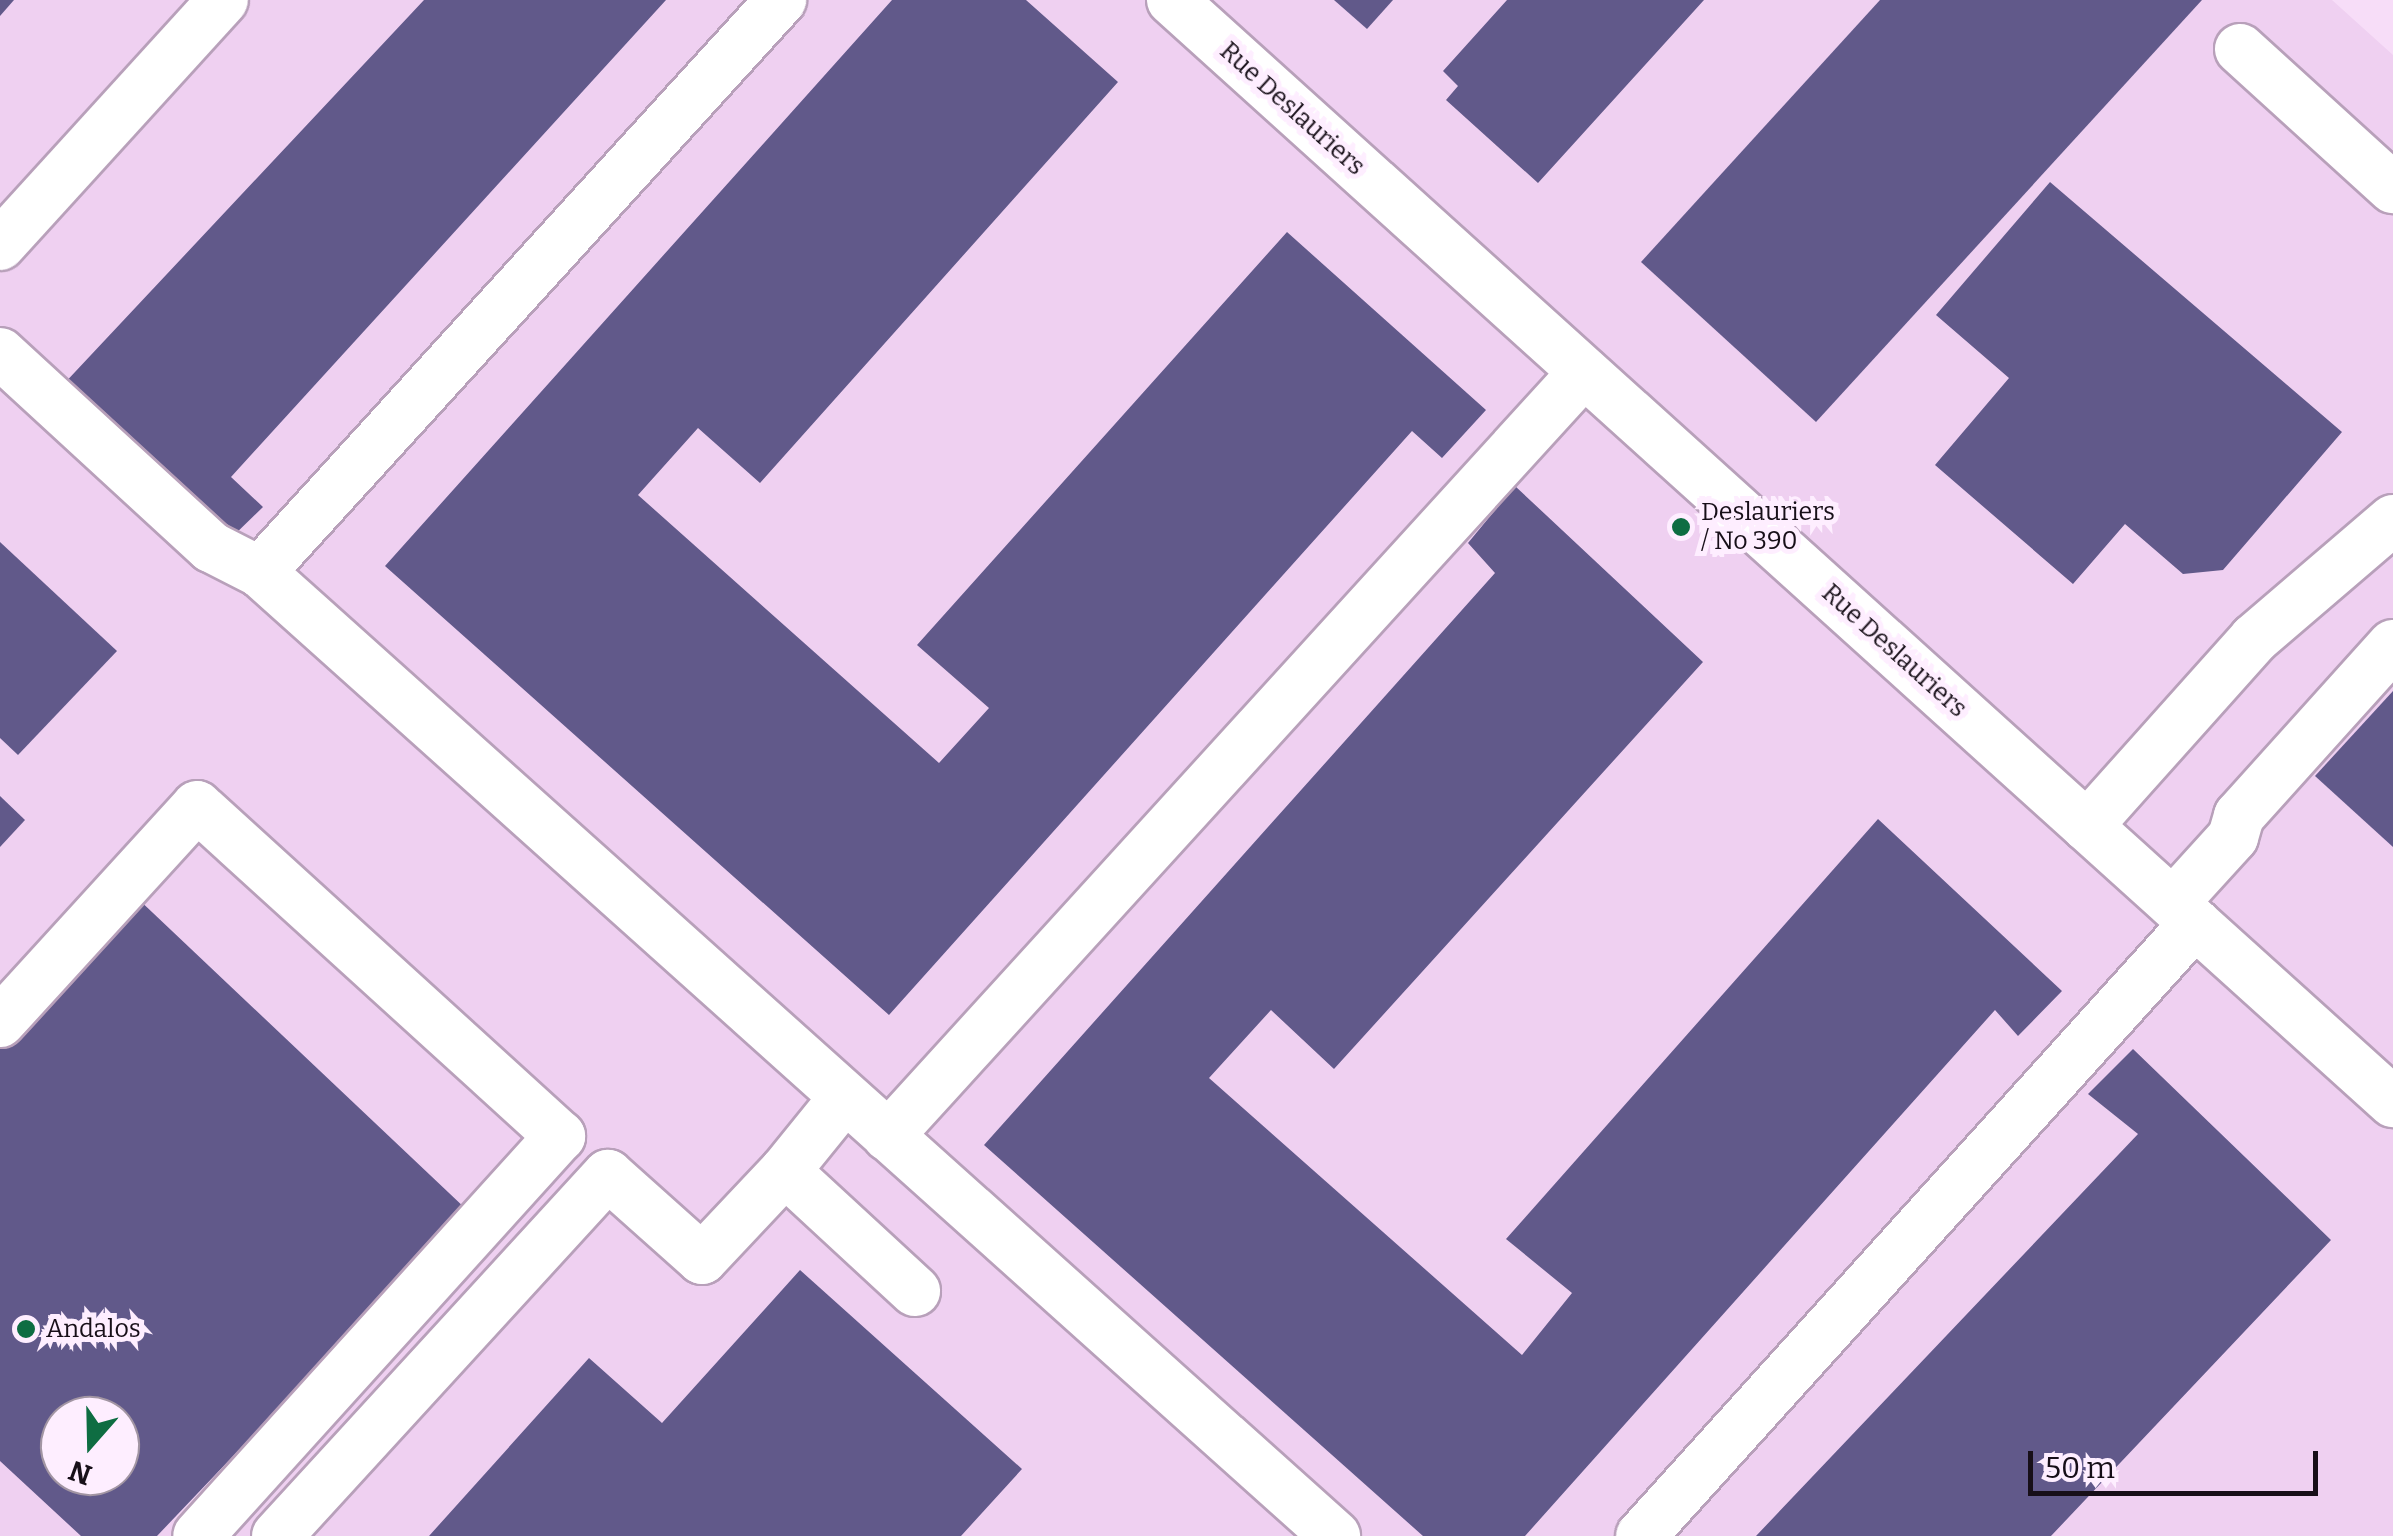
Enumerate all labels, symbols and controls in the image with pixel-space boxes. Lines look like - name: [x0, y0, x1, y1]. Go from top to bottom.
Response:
- street label: Rue Deslauriers: [1214, 36, 1370, 182]
- place label: Deslauriers / No 390: [1701, 498, 1835, 557]
- marker: Deslauriers / No 390: [1670, 516, 1692, 538]
- street label: Rue Deslauriers: [1816, 578, 1972, 724]
- place label: Andalos: [46, 1314, 141, 1344]
- marker: Andalos: [15, 1318, 37, 1340]
- north arrow: [40, 1396, 140, 1496]
- scale bar: [2033, 1431, 2323, 1493]
- text: 50 m: [2045, 1450, 2115, 1486]
- text: N: [64, 1454, 96, 1492]

